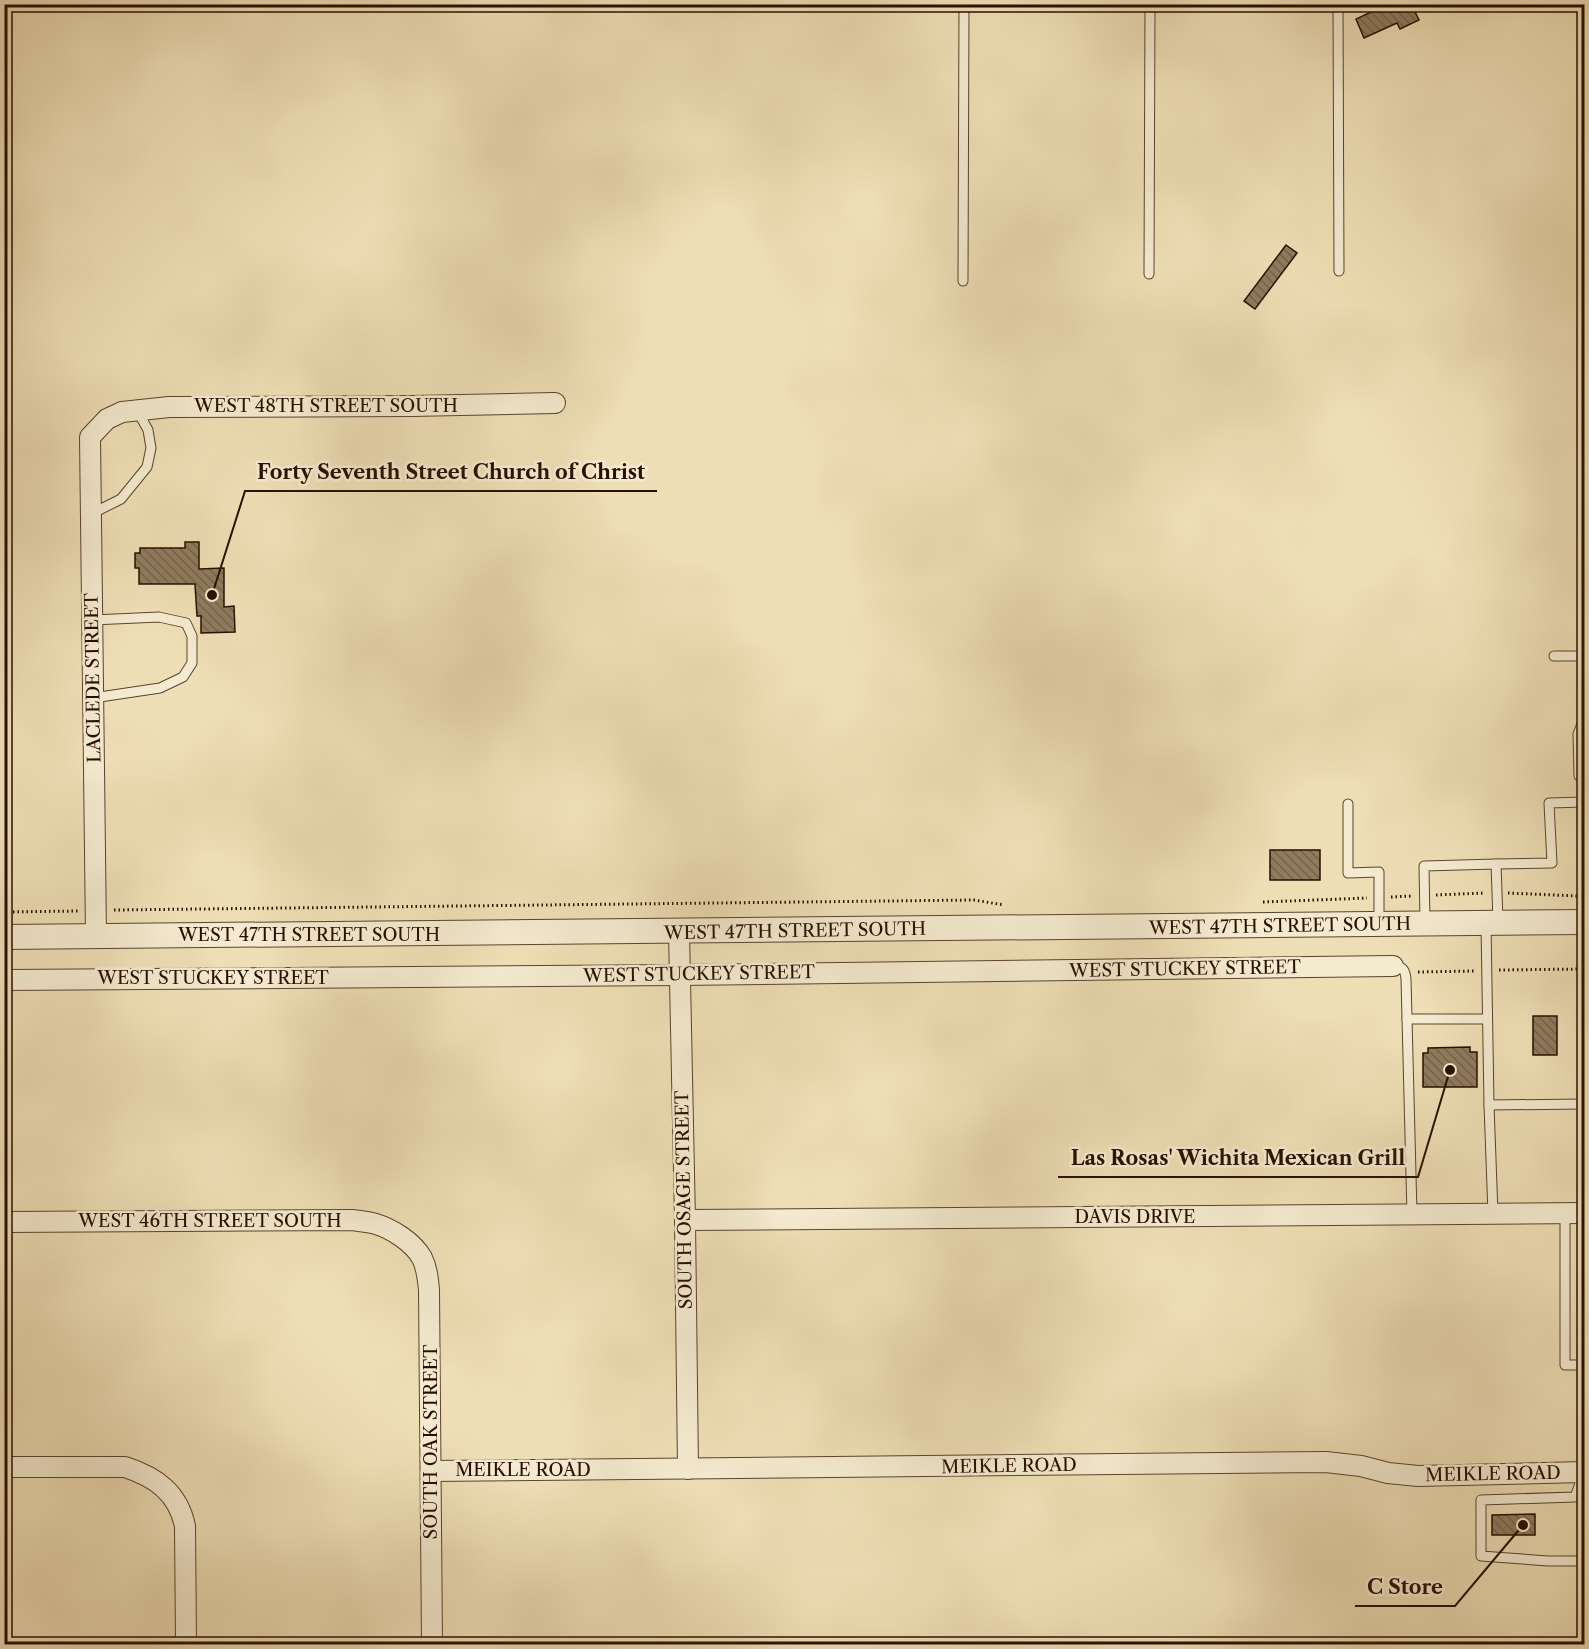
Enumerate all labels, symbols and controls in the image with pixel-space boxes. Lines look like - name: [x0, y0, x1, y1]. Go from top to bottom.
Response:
- street label: WEST 48TH STREET SOUTH: [193, 395, 458, 417]
- callout: Forty Seventh Street Church of Christ: [245, 453, 657, 491]
- text: Forty Seventh Street Church of Christ: [257, 460, 645, 484]
- street label: LACLEDE STREET: [81, 592, 105, 763]
- street label: WEST 47TH STREET SOUTH: [1148, 913, 1411, 939]
- street label: WEST 47TH STREET SOUTH: [663, 918, 926, 944]
- street label: WEST 47TH STREET SOUTH: [177, 924, 440, 946]
- street label: WEST STUCKEY STREET: [1068, 956, 1301, 982]
- street label: WEST STUCKEY STREET: [582, 961, 815, 987]
- street label: WEST STUCKEY STREET: [96, 967, 329, 989]
- street label: SOUTH OSAGE STREET: [671, 1090, 697, 1310]
- callout: Las Rosas' Wichita Mexican Grill: [1058, 1139, 1418, 1177]
- text: Las Rosas' Wichita Mexican Grill: [1071, 1146, 1405, 1170]
- street label: DAVIS DRIVE: [1075, 1206, 1195, 1228]
- street label: WEST 46TH STREET SOUTH: [77, 1210, 342, 1232]
- street label: SOUTH OAK STREET: [420, 1344, 442, 1540]
- street label: MEIKLE ROAD: [941, 1454, 1077, 1478]
- street label: MEIKLE ROAD: [455, 1459, 591, 1481]
- street label: MEIKLE ROAD: [1425, 1462, 1561, 1486]
- callout: C Store: [1355, 1568, 1455, 1606]
- text: C Store: [1367, 1575, 1443, 1599]

